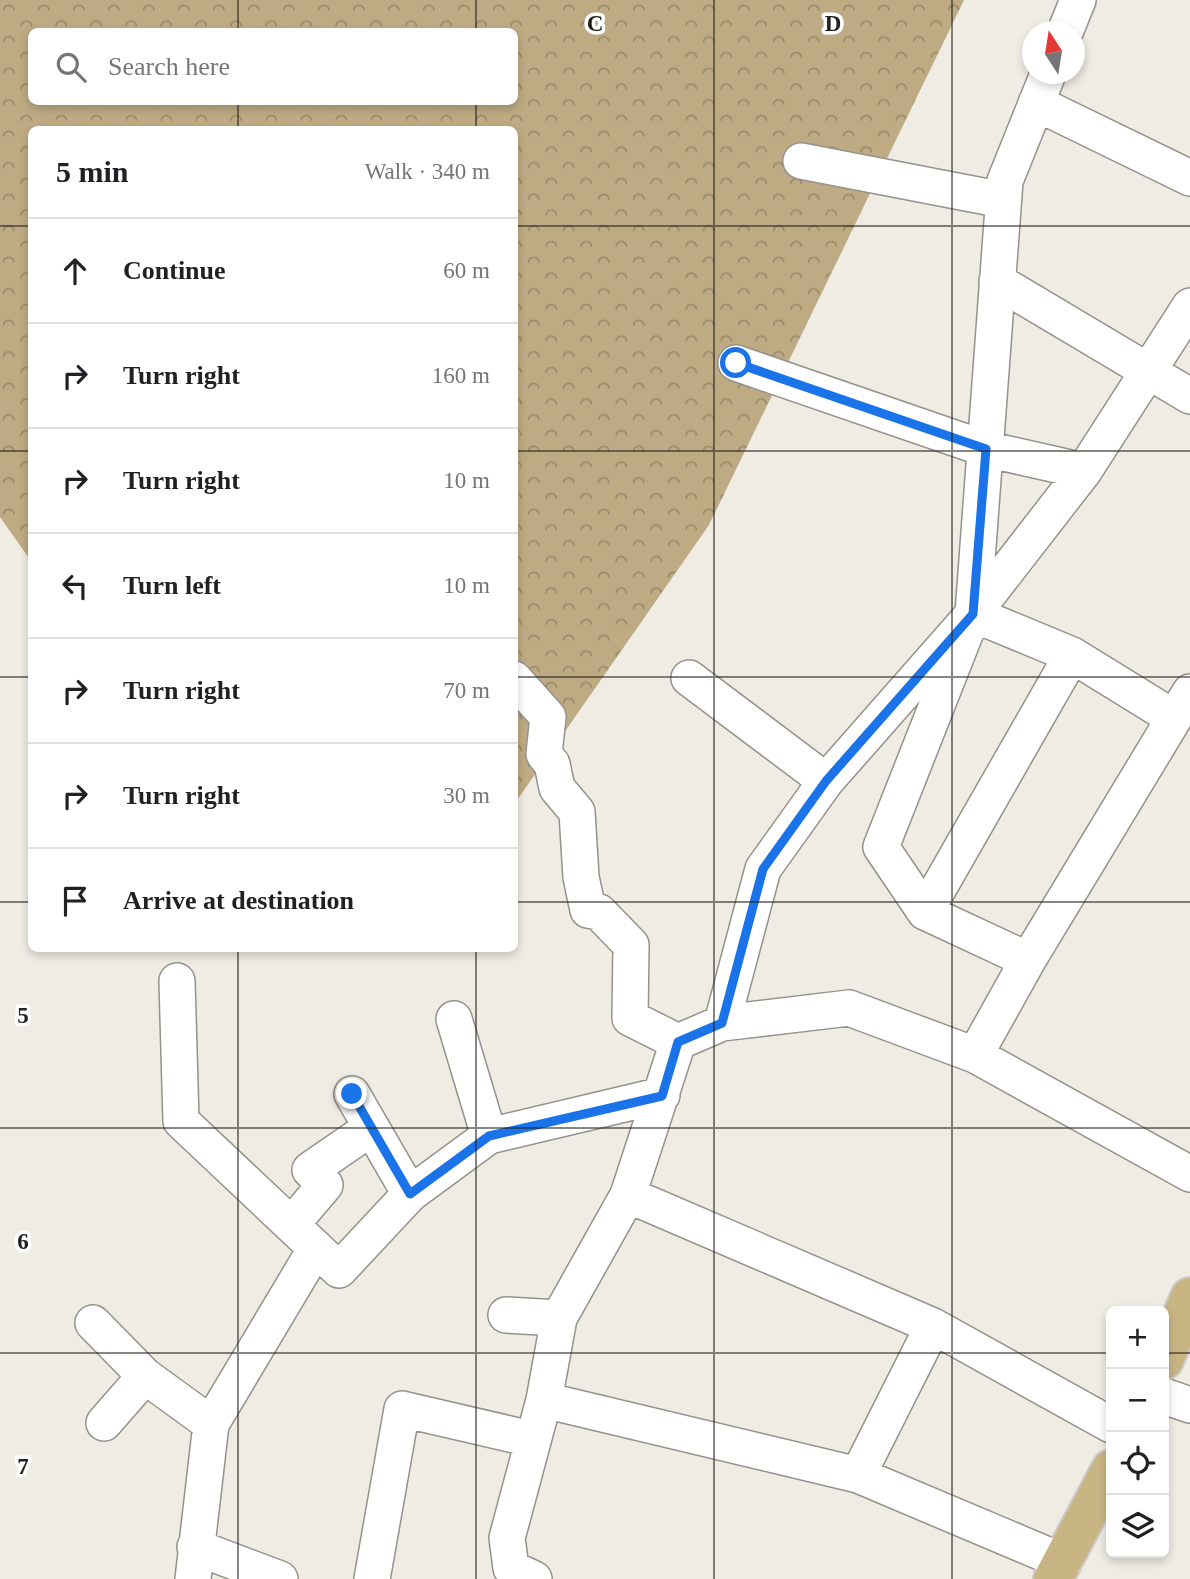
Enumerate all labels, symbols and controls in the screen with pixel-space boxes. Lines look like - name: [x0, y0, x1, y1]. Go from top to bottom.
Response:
- text: C: [587, 11, 603, 36]
- text: D: [825, 11, 841, 36]
- north arrow: [1022, 21, 1085, 84]
- search box: [28, 28, 518, 105]
- icon: search: [52, 48, 90, 86]
- text: Search here: [108, 52, 230, 81]
- text: 5 min: [56, 155, 129, 188]
- text: Walk · 340 m: [365, 159, 490, 184]
- icon: ahead: [56, 252, 94, 290]
- text: Continue: [123, 256, 226, 285]
- text: 60 m: [443, 258, 490, 283]
- route start: [720, 347, 751, 378]
- icon: right: [56, 357, 94, 395]
- text: Turn right: [123, 361, 240, 390]
- text: 160 m: [432, 363, 490, 388]
- icon: right: [56, 462, 94, 500]
- text: Turn right: [123, 466, 240, 495]
- text: 10 m: [443, 468, 490, 493]
- icon: left: [56, 567, 94, 605]
- text: Turn left: [123, 571, 221, 600]
- text: 10 m: [443, 573, 490, 598]
- icon: right: [56, 672, 94, 710]
- text: Turn right: [123, 676, 240, 705]
- text: 70 m: [443, 678, 490, 703]
- icon: right: [56, 777, 94, 815]
- text: Turn right: [123, 781, 240, 810]
- text: 30 m: [443, 783, 490, 808]
- icon: arrive: [56, 882, 94, 920]
- text: Arrive at destination: [123, 886, 354, 915]
- text: 5: [17, 1003, 29, 1028]
- route end: [336, 1078, 367, 1109]
- text: 6: [17, 1229, 29, 1254]
- map controls: [1106, 1306, 1169, 1558]
- button: +: [1106, 1306, 1169, 1369]
- button: −: [1106, 1369, 1169, 1432]
- button: locate: [1106, 1432, 1169, 1495]
- text: 7: [17, 1454, 29, 1479]
- button: layers: [1106, 1495, 1169, 1558]

